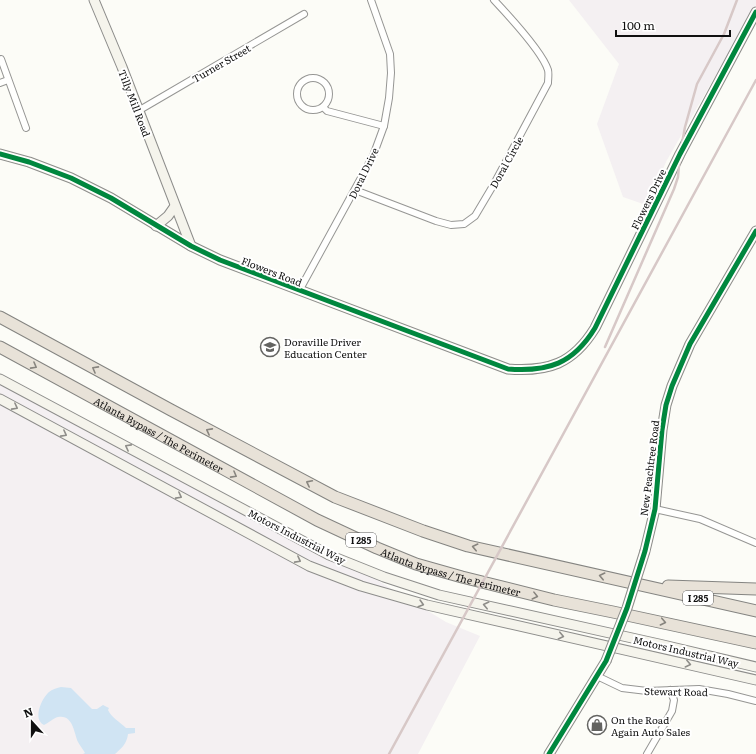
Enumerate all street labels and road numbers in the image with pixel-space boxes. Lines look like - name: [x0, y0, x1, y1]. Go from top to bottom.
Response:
- street label: Turner Street: [189, 40, 253, 86]
- street label: Tilly Mill Road: [115, 67, 155, 139]
- street label: Doral Circle: [486, 133, 526, 191]
- street label: Doral Drive: [344, 145, 382, 201]
- street label: Flowers Drive: [627, 166, 669, 232]
- street label: Flowers Road: [239, 253, 305, 289]
- street label: Atlanta Bypass / The Perimeter: [91, 392, 227, 475]
- street label: New Peachtree Road: [636, 419, 662, 517]
- street label: Motors Industrial Way: [246, 505, 349, 567]
- road number: I 285: [346, 533, 376, 547]
- street label: Atlanta Bypass / The Perimeter: [379, 543, 523, 599]
- road number: I 285: [683, 591, 713, 605]
- street label: Motors Industrial Way: [632, 632, 740, 670]
- street label: Stewart Road: [644, 683, 708, 699]

